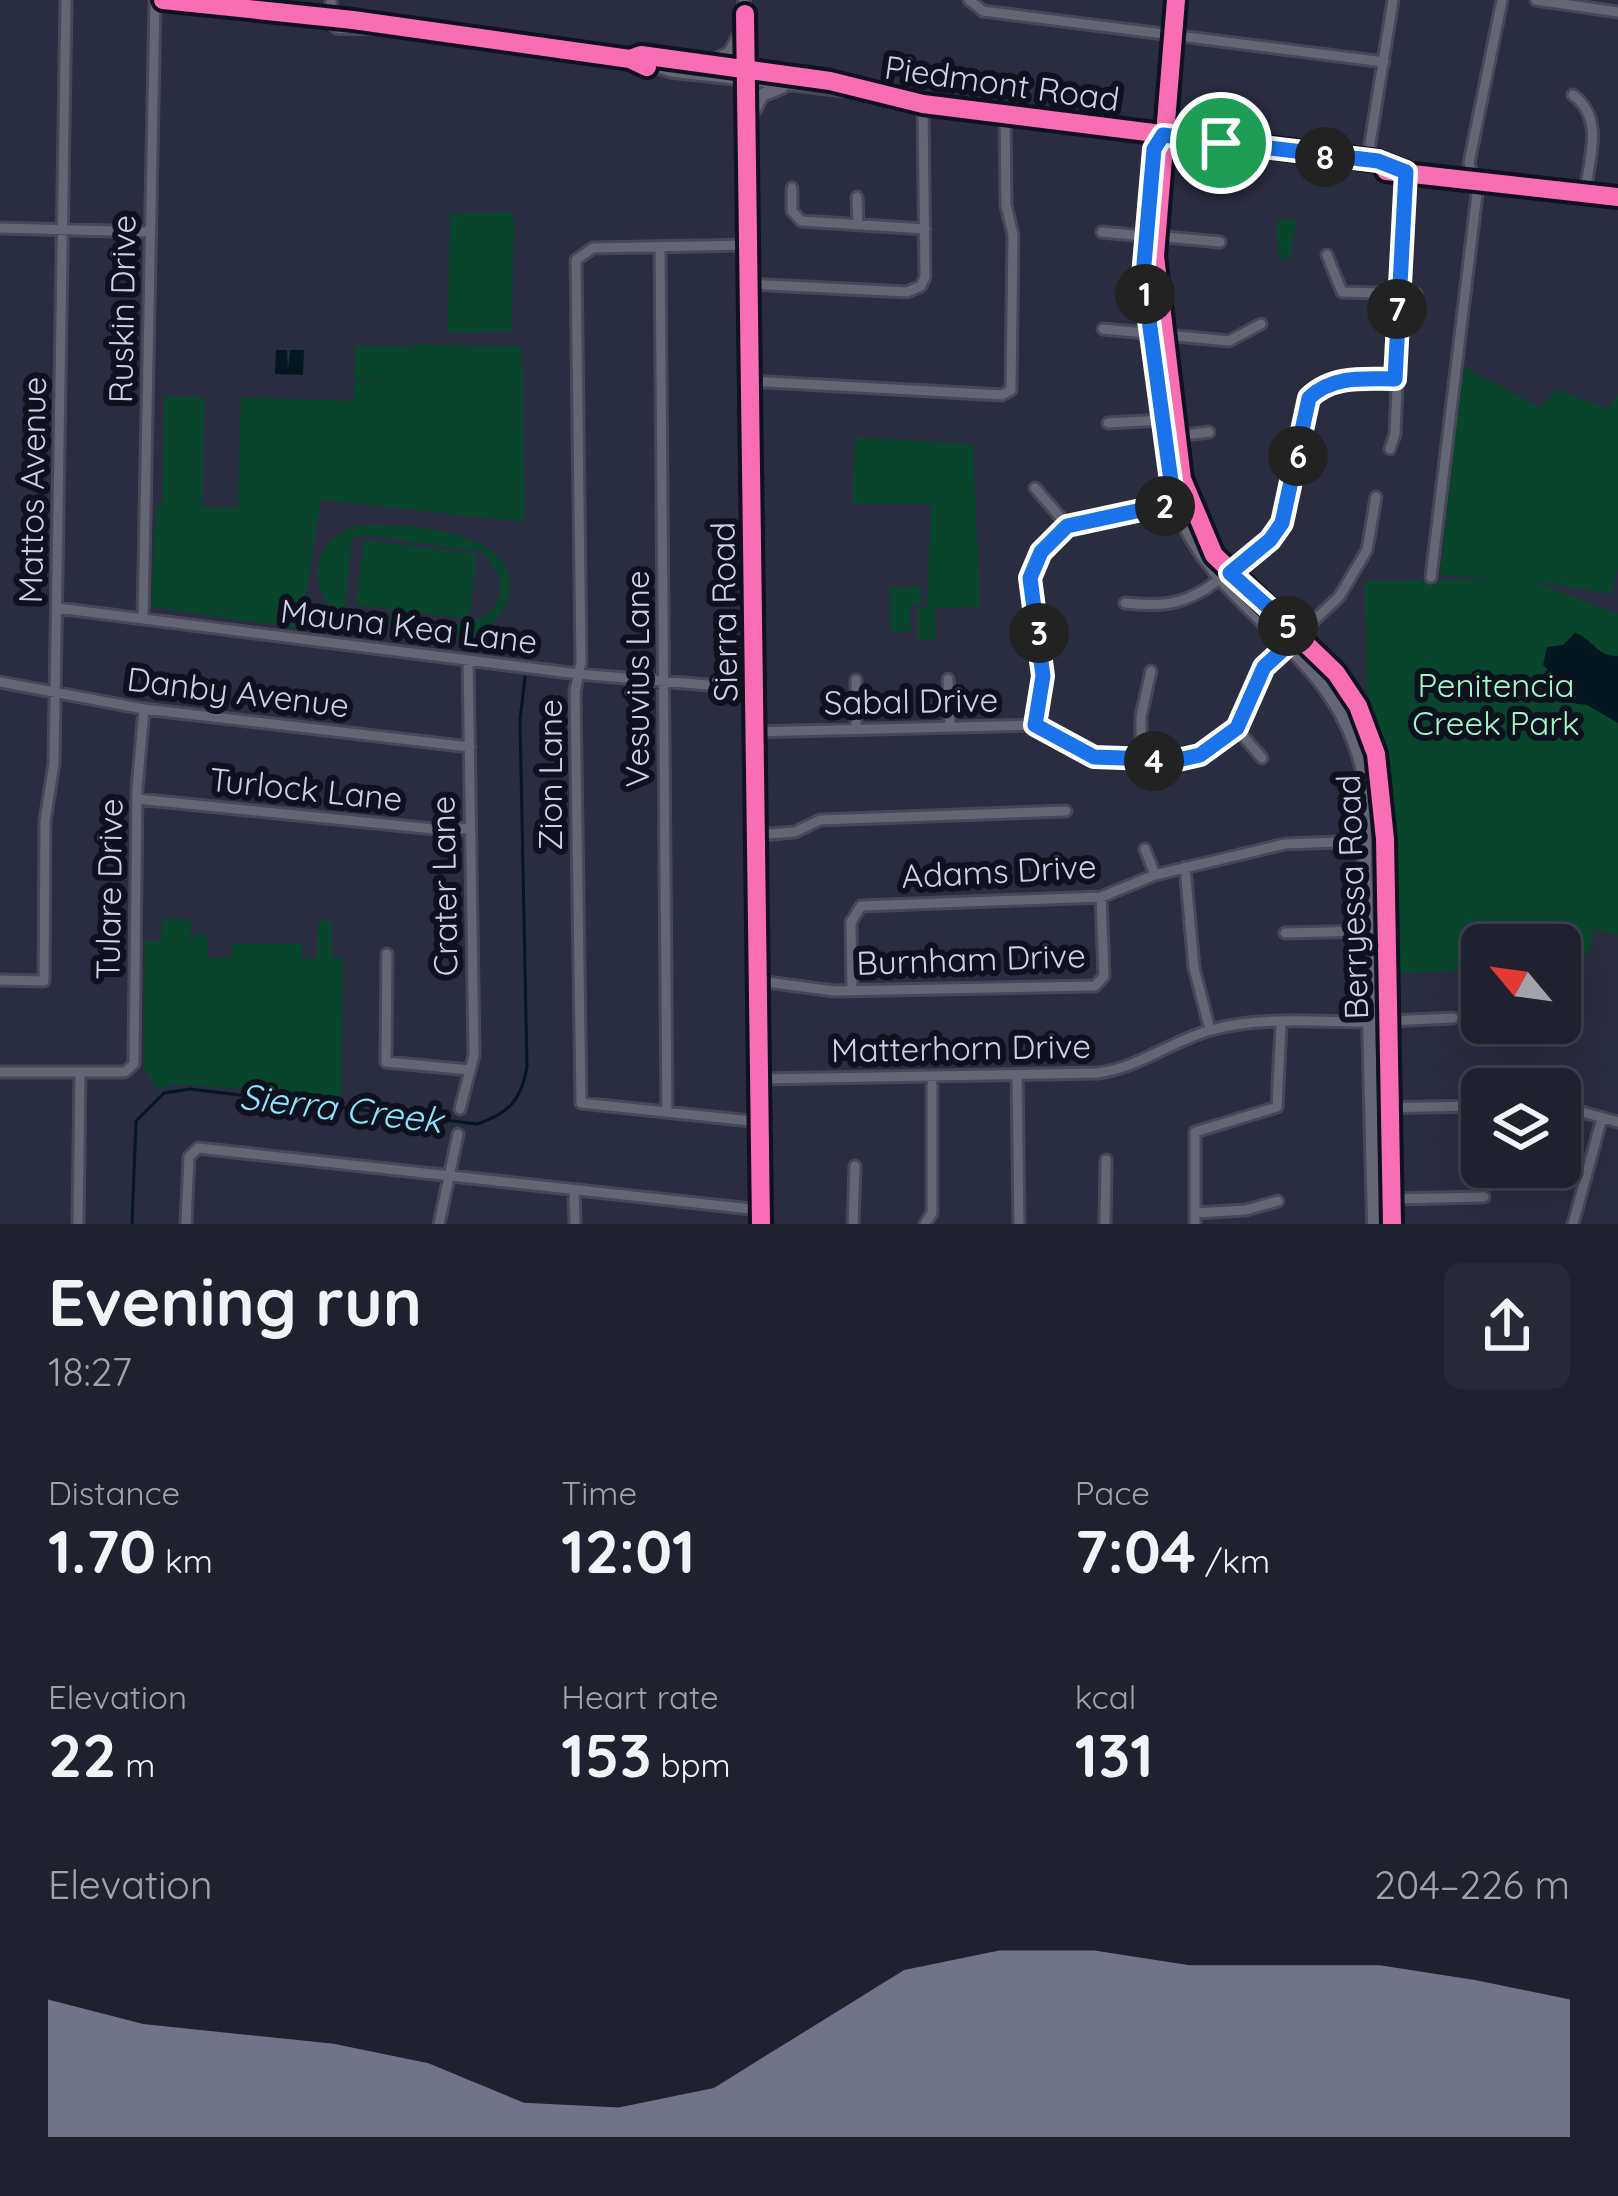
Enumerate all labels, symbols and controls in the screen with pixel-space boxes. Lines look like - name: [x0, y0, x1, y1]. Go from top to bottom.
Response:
- street label: Piedmont Road: [882, 46, 1122, 119]
- pin: [1170, 92, 1272, 194]
- icon: arrive: [1188, 110, 1254, 176]
- pin: 8: [1295, 127, 1355, 187]
- text: 8: [1316, 136, 1334, 177]
- street label: Ruskin Drive: [99, 215, 144, 403]
- pin: 1: [1115, 264, 1175, 324]
- text: 1: [1139, 273, 1151, 314]
- pin: 7: [1367, 279, 1427, 339]
- text: 7: [1388, 288, 1406, 329]
- street label: Mattos Avenue: [9, 376, 54, 604]
- pin: 6: [1268, 426, 1328, 486]
- text: 6: [1289, 435, 1307, 476]
- pin: 2: [1135, 476, 1195, 536]
- text: 2: [1156, 485, 1174, 526]
- street label: Sierra Road: [701, 522, 746, 702]
- street label: Vesuvius Lane: [616, 570, 657, 788]
- street label: Mauna Kea Lane: [278, 589, 540, 662]
- pin: 5: [1258, 596, 1318, 656]
- pin: 3: [1009, 603, 1069, 663]
- text: 5: [1278, 605, 1298, 646]
- text: 3: [1030, 612, 1048, 653]
- street label: Danby Avenue: [125, 658, 351, 725]
- park label: Penitencia Creek Park: [1412, 664, 1580, 743]
- street label: Sabal Drive: [823, 678, 999, 723]
- street label: Zion Lane: [529, 699, 570, 851]
- pin: 4: [1124, 731, 1184, 791]
- text: 4: [1144, 740, 1164, 781]
- street label: Turlock Lane: [208, 758, 405, 819]
- street label: Berryessa Road: [1327, 774, 1376, 1020]
- street label: Crater Lane: [421, 795, 466, 977]
- street label: Tulare Drive: [86, 798, 131, 980]
- street label: Adams Drive: [900, 845, 1098, 896]
- north arrow: [1461, 924, 1581, 1044]
- map controls: [1461, 924, 1581, 1188]
- street label: Burnham Drive: [856, 934, 1086, 983]
- street label: Matterhorn Drive: [831, 1025, 1091, 1070]
- button: layers: [1461, 1068, 1581, 1188]
- water label: Sierra Creek: [237, 1073, 448, 1143]
- text: Evening run: [48, 1260, 422, 1343]
- button: share: [1444, 1263, 1570, 1389]
- text: 18:27: [48, 1347, 132, 1396]
- text: Distance: [48, 1472, 180, 1513]
- text: Time: [561, 1472, 637, 1513]
- text: Pace: [1075, 1472, 1150, 1513]
- text: 1.70: [48, 1513, 156, 1588]
- text: 12:01: [561, 1513, 695, 1588]
- text: 7:04: [1075, 1513, 1196, 1588]
- text: km: [156, 1540, 213, 1581]
- text: /km: [1196, 1540, 1270, 1581]
- text: Elevation: [48, 1676, 187, 1717]
- text: Heart rate: [561, 1676, 719, 1717]
- text: kcal: [1075, 1676, 1136, 1717]
- text: 22: [48, 1717, 116, 1792]
- text: 153: [561, 1717, 651, 1792]
- text: 131: [1075, 1717, 1154, 1792]
- text: m: [116, 1744, 155, 1785]
- text: bpm: [651, 1744, 731, 1785]
- text: Elevation: [48, 1860, 212, 1909]
- text: 204–226 m: [1374, 1860, 1570, 1909]

